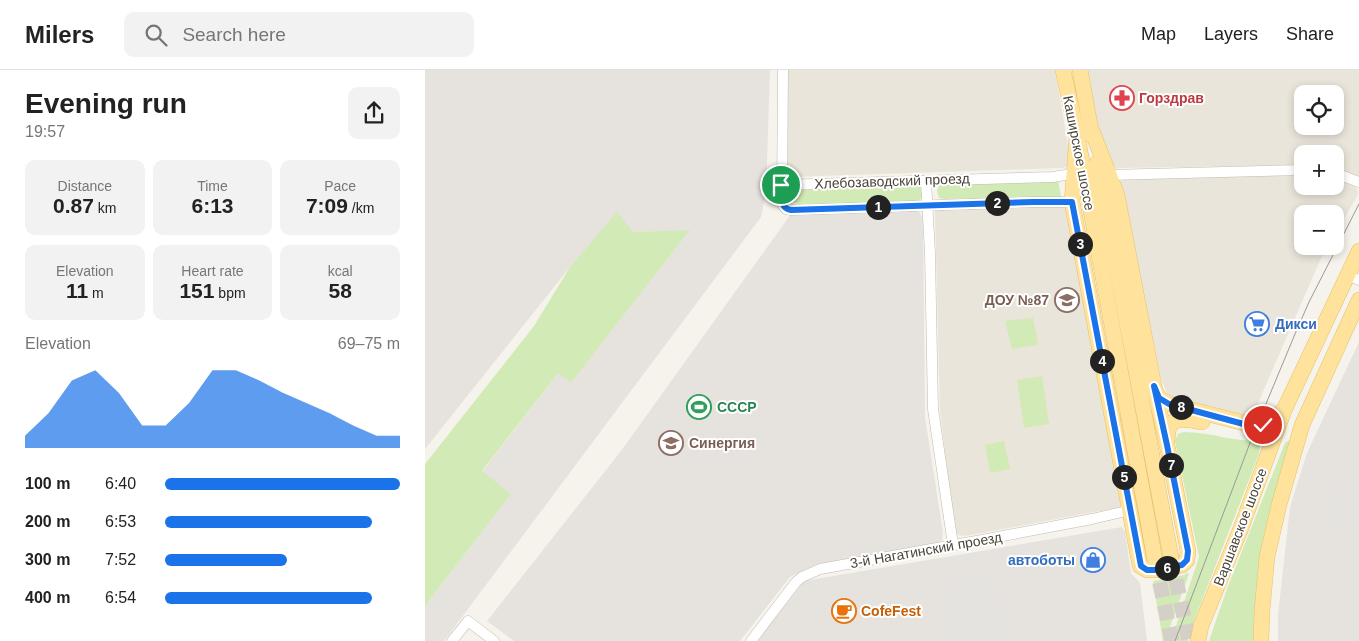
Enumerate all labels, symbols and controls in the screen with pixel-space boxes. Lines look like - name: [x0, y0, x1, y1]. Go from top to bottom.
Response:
- search box: [124, 12, 474, 57]
- text: Milers: [25, 21, 94, 48]
- icon: search: [142, 21, 170, 49]
- text: Search here: [182, 24, 286, 45]
- text: Map: [1141, 24, 1176, 44]
- text: Layers: [1204, 24, 1258, 44]
- text: Share: [1286, 24, 1334, 44]
- pharmacy icon: Горздрав: [1109, 85, 1135, 111]
- map controls: [1294, 85, 1344, 255]
- button: locate: [1294, 85, 1344, 135]
- button: share: [348, 87, 400, 139]
- text: Evening run: [25, 88, 187, 119]
- place label: Горздрав: [1139, 90, 1204, 106]
- street label: Каширское шоссе: [1060, 94, 1098, 212]
- text: 19:57: [25, 123, 65, 140]
- button: +: [1294, 145, 1344, 195]
- pin: [760, 164, 802, 206]
- street label: Хлебозаводский проезд: [814, 170, 970, 192]
- icon: arrive: [767, 171, 795, 199]
- text: Distance: [58, 178, 112, 194]
- text: Time: [197, 178, 228, 194]
- text: Pace: [324, 178, 356, 194]
- pin: 2: [985, 190, 1009, 216]
- text: 0.87: [53, 194, 94, 217]
- text: 6:13: [191, 194, 234, 217]
- text: 7:09: [306, 194, 348, 217]
- pin: 1: [865, 194, 891, 220]
- text: 2: [994, 195, 1001, 211]
- text: 1: [875, 199, 882, 215]
- text: km: [94, 200, 117, 216]
- text: /km: [348, 200, 374, 216]
- button: −: [1294, 205, 1344, 255]
- pin: 3: [1067, 232, 1093, 256]
- text: 3: [1077, 236, 1084, 252]
- text: Elevation: [56, 263, 114, 279]
- text: Heart rate: [181, 263, 244, 279]
- text: kcal: [328, 263, 353, 279]
- text: 11: [66, 279, 88, 302]
- text: 151: [179, 279, 214, 302]
- text: 58: [328, 279, 352, 302]
- text: m: [88, 285, 104, 301]
- text: bpm: [214, 285, 246, 301]
- school or university icon: ДОУ №87: [1054, 287, 1080, 313]
- place label: ДОУ №87: [985, 292, 1049, 308]
- supermarket icon: Дикси: [1244, 311, 1270, 337]
- place label: Дикси: [1275, 316, 1317, 332]
- text: Elevation: [25, 335, 91, 352]
- text: 69–75 m: [338, 335, 400, 352]
- pin: 4: [1089, 348, 1115, 374]
- text: 4: [1099, 353, 1106, 369]
- sports icon: СССР: [686, 394, 712, 420]
- pin: 8: [1169, 394, 1193, 420]
- place label: СССР: [717, 399, 757, 415]
- text: 8: [1178, 399, 1185, 415]
- pin: [1242, 404, 1284, 446]
- icon: check: [1249, 411, 1277, 439]
- school or university icon: Синергия: [658, 430, 684, 456]
- place label: Синергия: [689, 435, 755, 451]
- pin: 7: [1159, 452, 1183, 478]
- text: 7: [1168, 457, 1175, 473]
- pin: 5: [1111, 464, 1137, 490]
- street label: Варшавское шоссе: [1210, 466, 1270, 588]
- text: 5: [1121, 469, 1128, 485]
- text: 100 m: [25, 475, 70, 492]
- text: 6:40: [105, 475, 136, 492]
- text: 200 m: [25, 513, 70, 530]
- text: 6:53: [105, 513, 136, 530]
- street label: 3-й Нагатинский проезд: [849, 529, 1003, 571]
- shop icon: автоботы: [1080, 547, 1106, 573]
- text: 300 m: [25, 551, 70, 568]
- text: 7:52: [105, 551, 136, 568]
- place label: автоботы: [1008, 552, 1075, 568]
- pin: 6: [1155, 556, 1179, 580]
- text: 6: [1164, 560, 1171, 576]
- text: 400 m: [25, 589, 70, 606]
- text: 6:54: [105, 589, 136, 606]
- cafe icon: CofeFest: [831, 598, 857, 624]
- place label: CofeFest: [861, 603, 921, 619]

